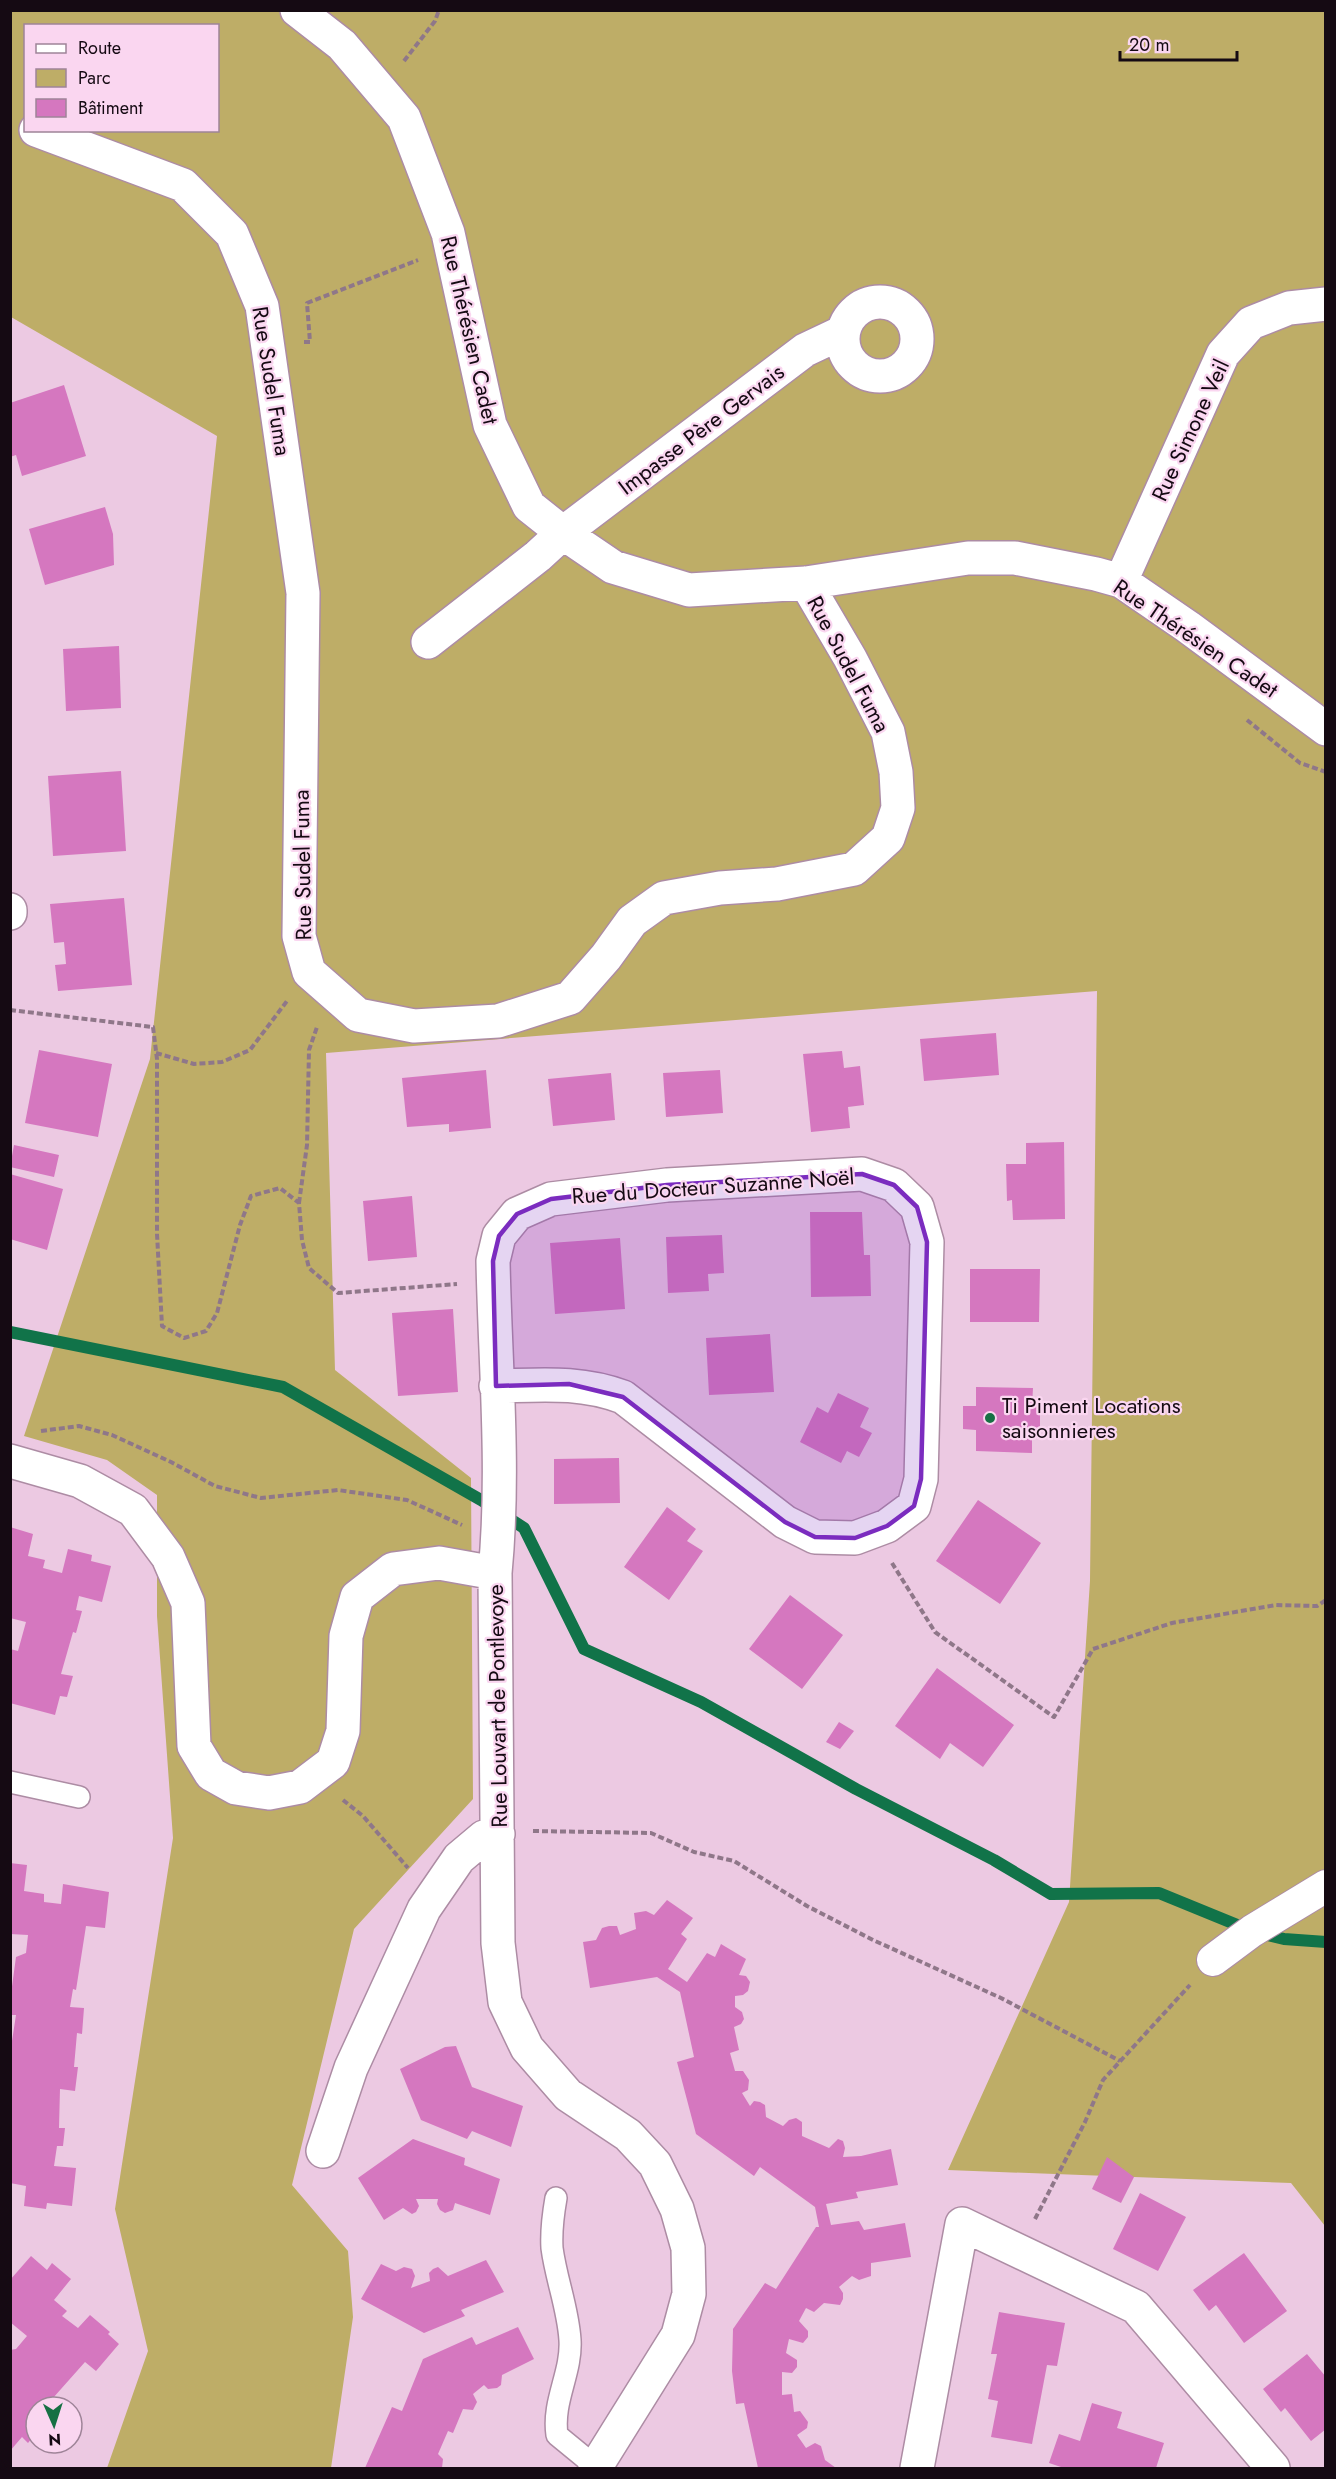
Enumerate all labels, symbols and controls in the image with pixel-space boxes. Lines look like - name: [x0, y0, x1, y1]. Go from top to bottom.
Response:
- legend: [24, 24, 219, 132]
- scale bar: [1120, 24, 1237, 62]
- text: 20 m: [1129, 32, 1169, 58]
- text: Route: [78, 35, 121, 61]
- text: Parc: [78, 65, 111, 91]
- text: Bâtiment: [78, 95, 144, 121]
- street label: Rue Thérésien Cadet: [433, 233, 507, 428]
- street label: Rue Sudel Fuma: [244, 304, 300, 458]
- street label: Rue Simone Veil: [1143, 354, 1237, 506]
- street label: Impasse Père Gervais: [611, 356, 791, 502]
- street label: Rue Thérésien Cadet: [1107, 571, 1285, 705]
- street label: Rue Sudel Fuma: [799, 590, 899, 738]
- street label: Rue Sudel Fuma: [285, 789, 319, 941]
- street label: Rue du Docteur Suzanne Noël: [571, 1160, 855, 1212]
- place label: Ti Piment Locations saisonnieres: [1002, 1389, 1181, 1446]
- marker: Ti Piment Locations saisonnieres: [983, 1411, 997, 1425]
- street label: Rue Louvart de Pontlevoye: [479, 1584, 515, 1828]
- north arrow: [24, 2395, 84, 2455]
- text: N: [48, 2428, 62, 2451]

